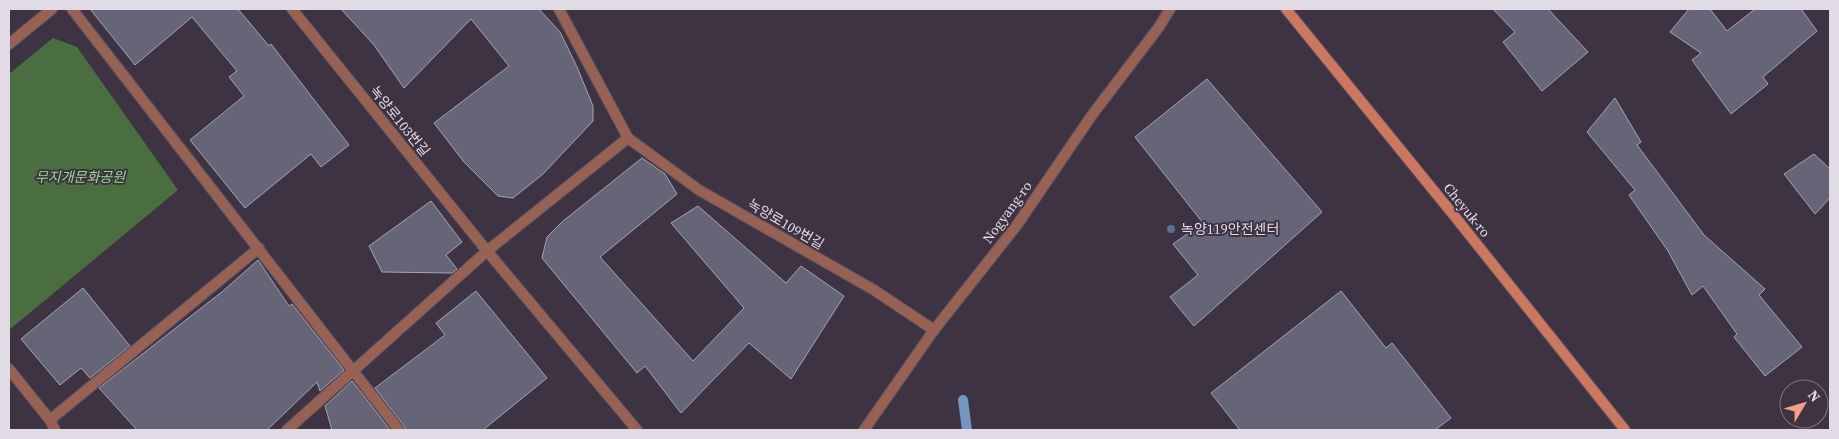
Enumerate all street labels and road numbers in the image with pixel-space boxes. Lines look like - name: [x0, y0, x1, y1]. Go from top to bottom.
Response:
- street label: 녹양로103번길: [365, 82, 435, 160]
- street label: Nogyang-ro: [978, 176, 1037, 247]
- street label: Cheyuk-ro: [1439, 179, 1495, 242]
- street label: 녹양로109번길: [744, 194, 828, 254]

